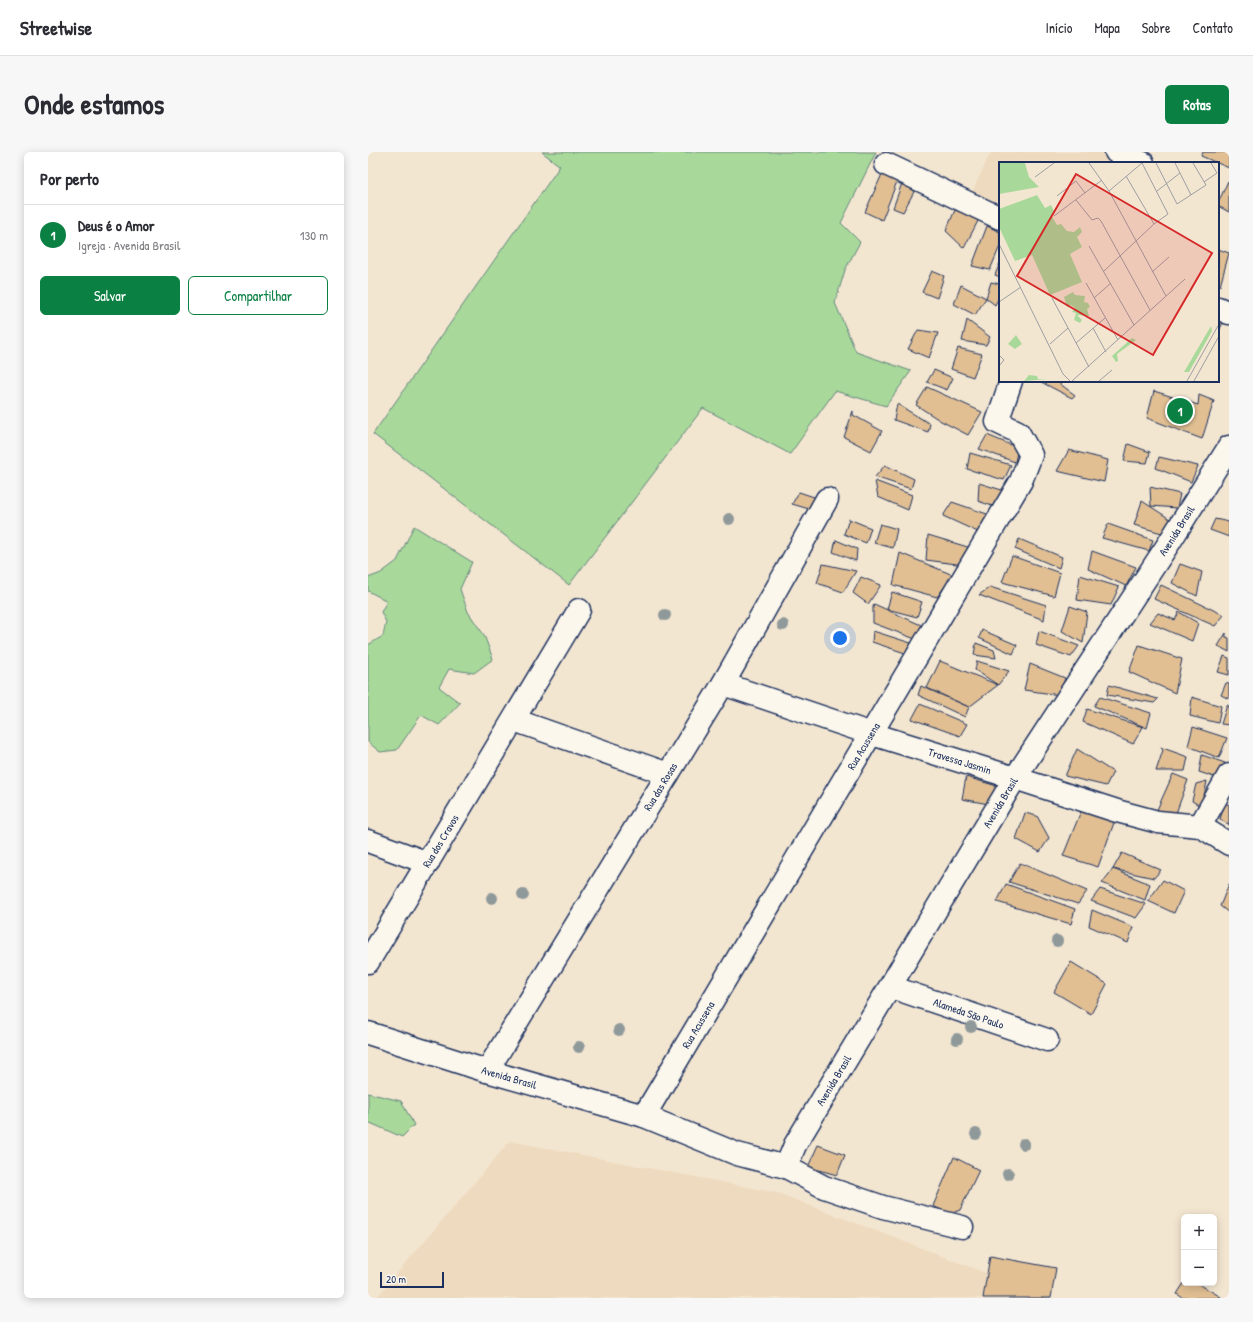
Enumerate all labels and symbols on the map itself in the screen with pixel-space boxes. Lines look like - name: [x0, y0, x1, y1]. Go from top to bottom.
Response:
- inset map: [999, 162, 1219, 382]
- pin: 1: [1167, 396, 1193, 426]
- street label: Avenida Brasil: [1156, 503, 1198, 558]
- your location: [830, 628, 850, 648]
- street label: Rua Acussena: [844, 720, 883, 772]
- street label: Travessa Jasmin: [926, 745, 993, 777]
- street label: Rua das Rosas: [640, 760, 680, 813]
- street label: Avenida Brasil: [980, 775, 1021, 830]
- street label: Rua dos Cravos: [419, 812, 462, 870]
- street label: Alameda São Paulo: [932, 995, 1006, 1032]
- street label: Rua Acussena: [679, 998, 718, 1051]
- street label: Avenida Brasil: [813, 1053, 854, 1108]
- street label: Avenida Brasil: [480, 1063, 538, 1092]
- scale bar: [380, 1270, 444, 1289]

